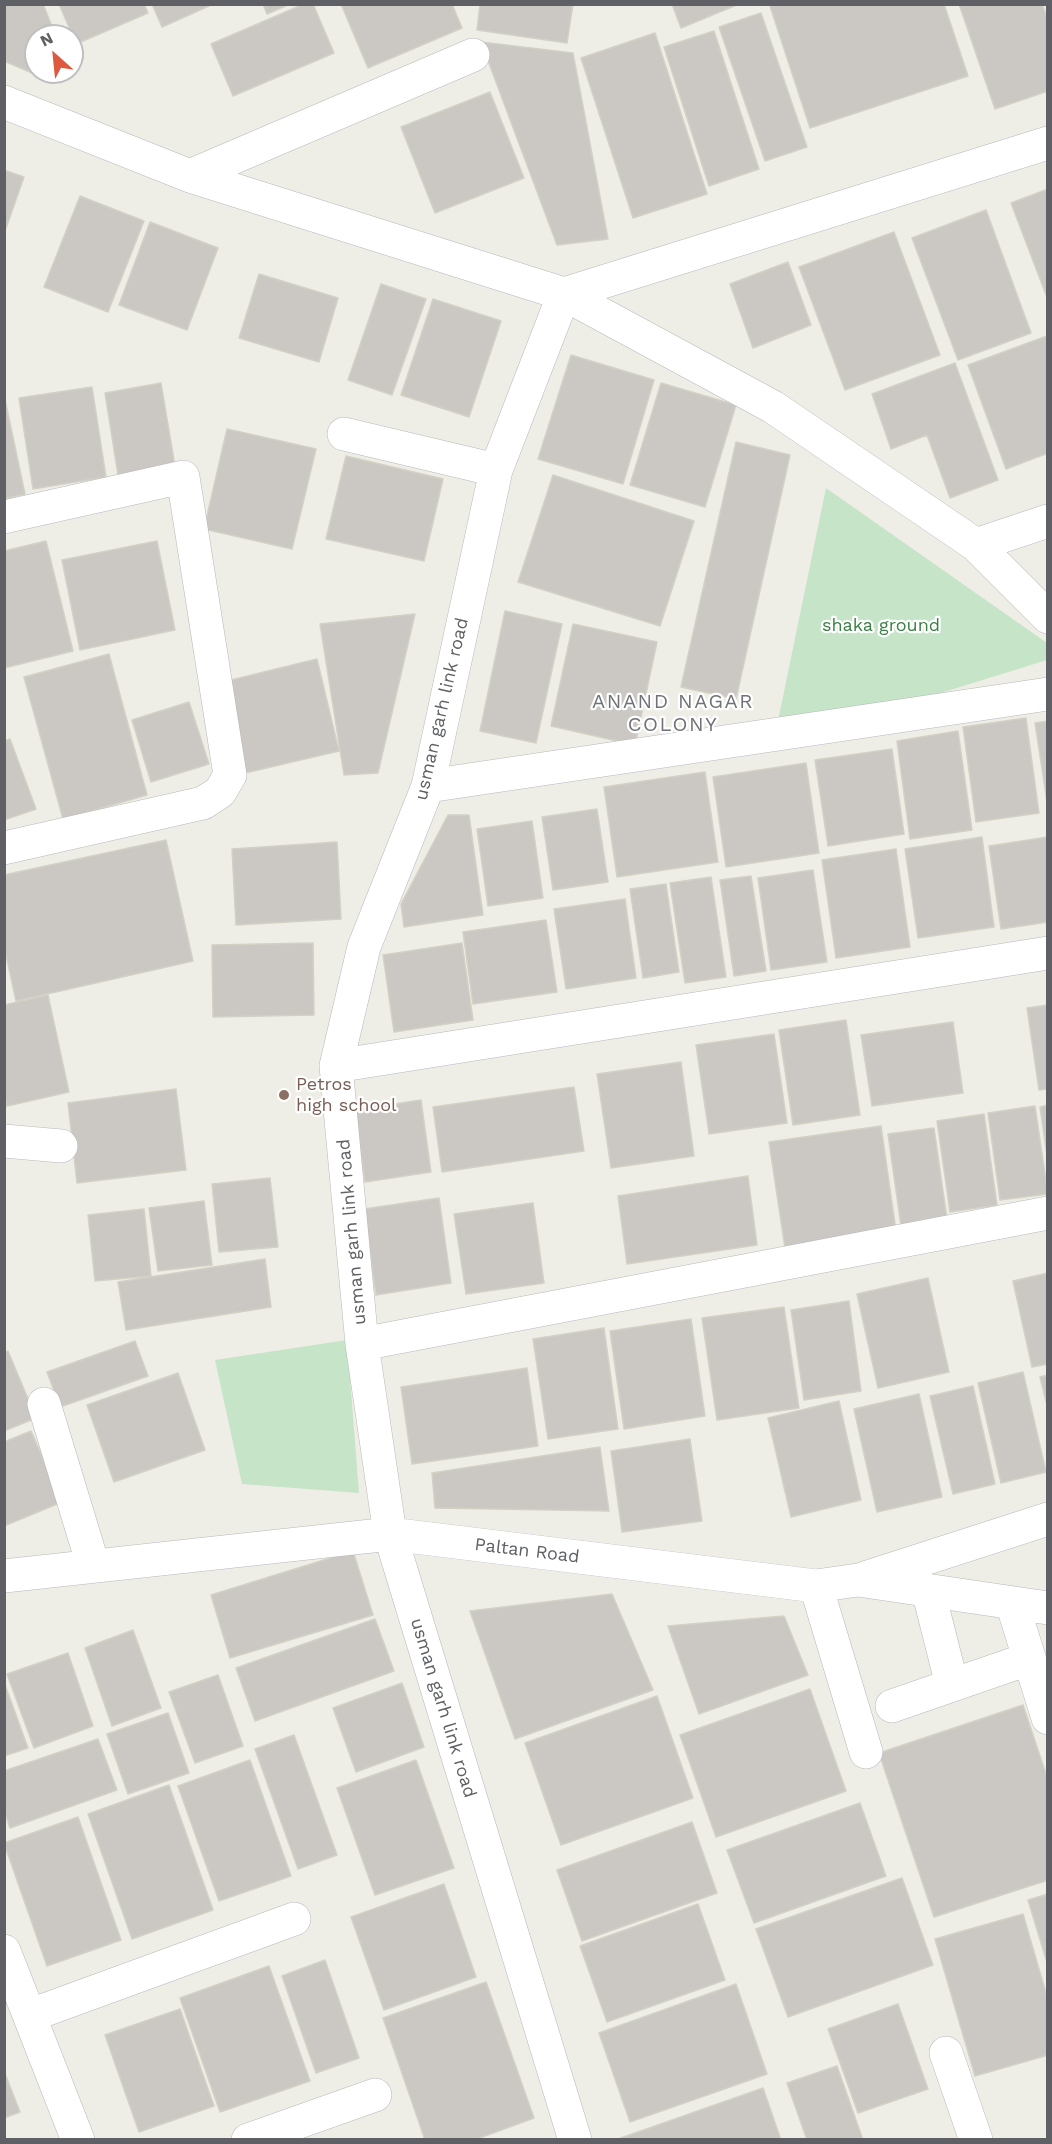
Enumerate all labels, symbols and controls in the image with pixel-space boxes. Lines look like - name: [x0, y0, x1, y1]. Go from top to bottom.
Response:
- north arrow: [24, 24, 84, 84]
- text: N: [37, 28, 56, 50]
- park label: shaka ground: [822, 615, 940, 637]
- street label: usman garh link road: [410, 616, 474, 802]
- district label: ANAND NAGAR COLONY: [592, 690, 754, 737]
- place label: Petros high school: [296, 1074, 397, 1116]
- marker: Petros high school: [277, 1088, 291, 1102]
- street label: usman garh link road: [333, 1138, 371, 1326]
- street label: Paltan Road: [473, 1534, 581, 1568]
- street label: usman garh link road: [405, 1616, 481, 1800]

